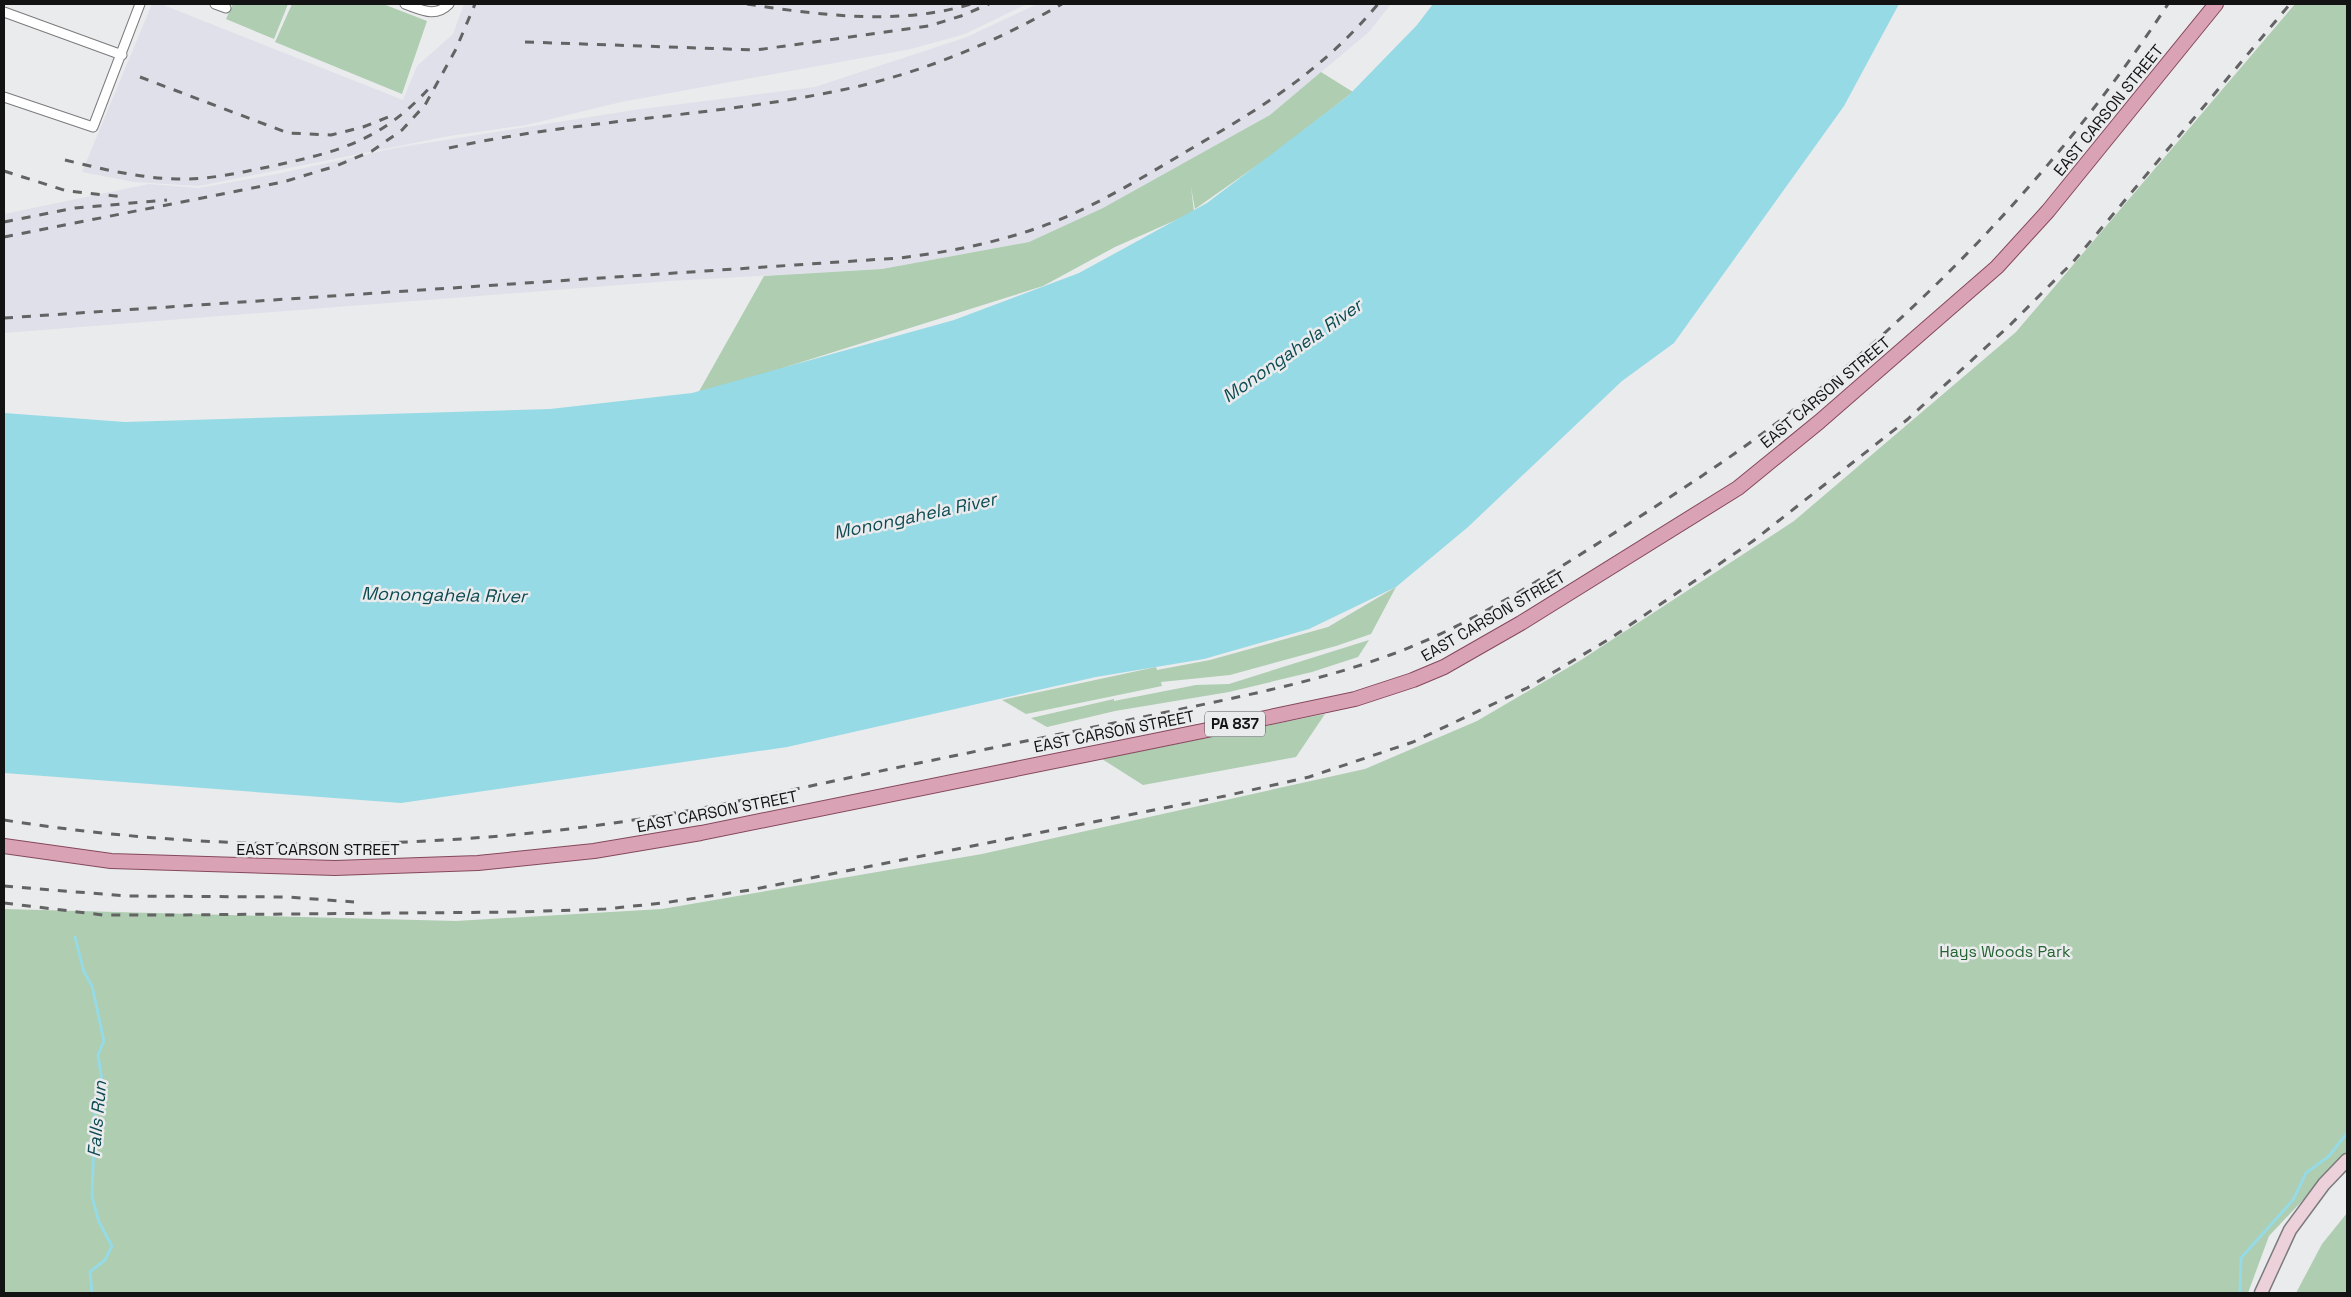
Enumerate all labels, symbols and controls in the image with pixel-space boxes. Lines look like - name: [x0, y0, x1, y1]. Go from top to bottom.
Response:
- street label: EAST CARSON STREET: [2049, 40, 2168, 180]
- water label: Monongahela River: [1217, 292, 1368, 407]
- street label: EAST CARSON STREET: [1756, 332, 1895, 453]
- water label: Monongahela River: [832, 487, 1000, 544]
- street label: EAST CARSON STREET: [1417, 567, 1569, 666]
- water label: Monongahela River: [361, 582, 529, 607]
- street label: EAST CARSON STREET: [1032, 706, 1196, 757]
- road number: PA 837: [1205, 712, 1265, 736]
- street label: EAST CARSON STREET: [635, 786, 799, 837]
- street label: EAST CARSON STREET: [236, 839, 400, 860]
- park label: Hays Woods Park: [1939, 941, 2071, 962]
- water label: Falls Run: [82, 1079, 111, 1158]

